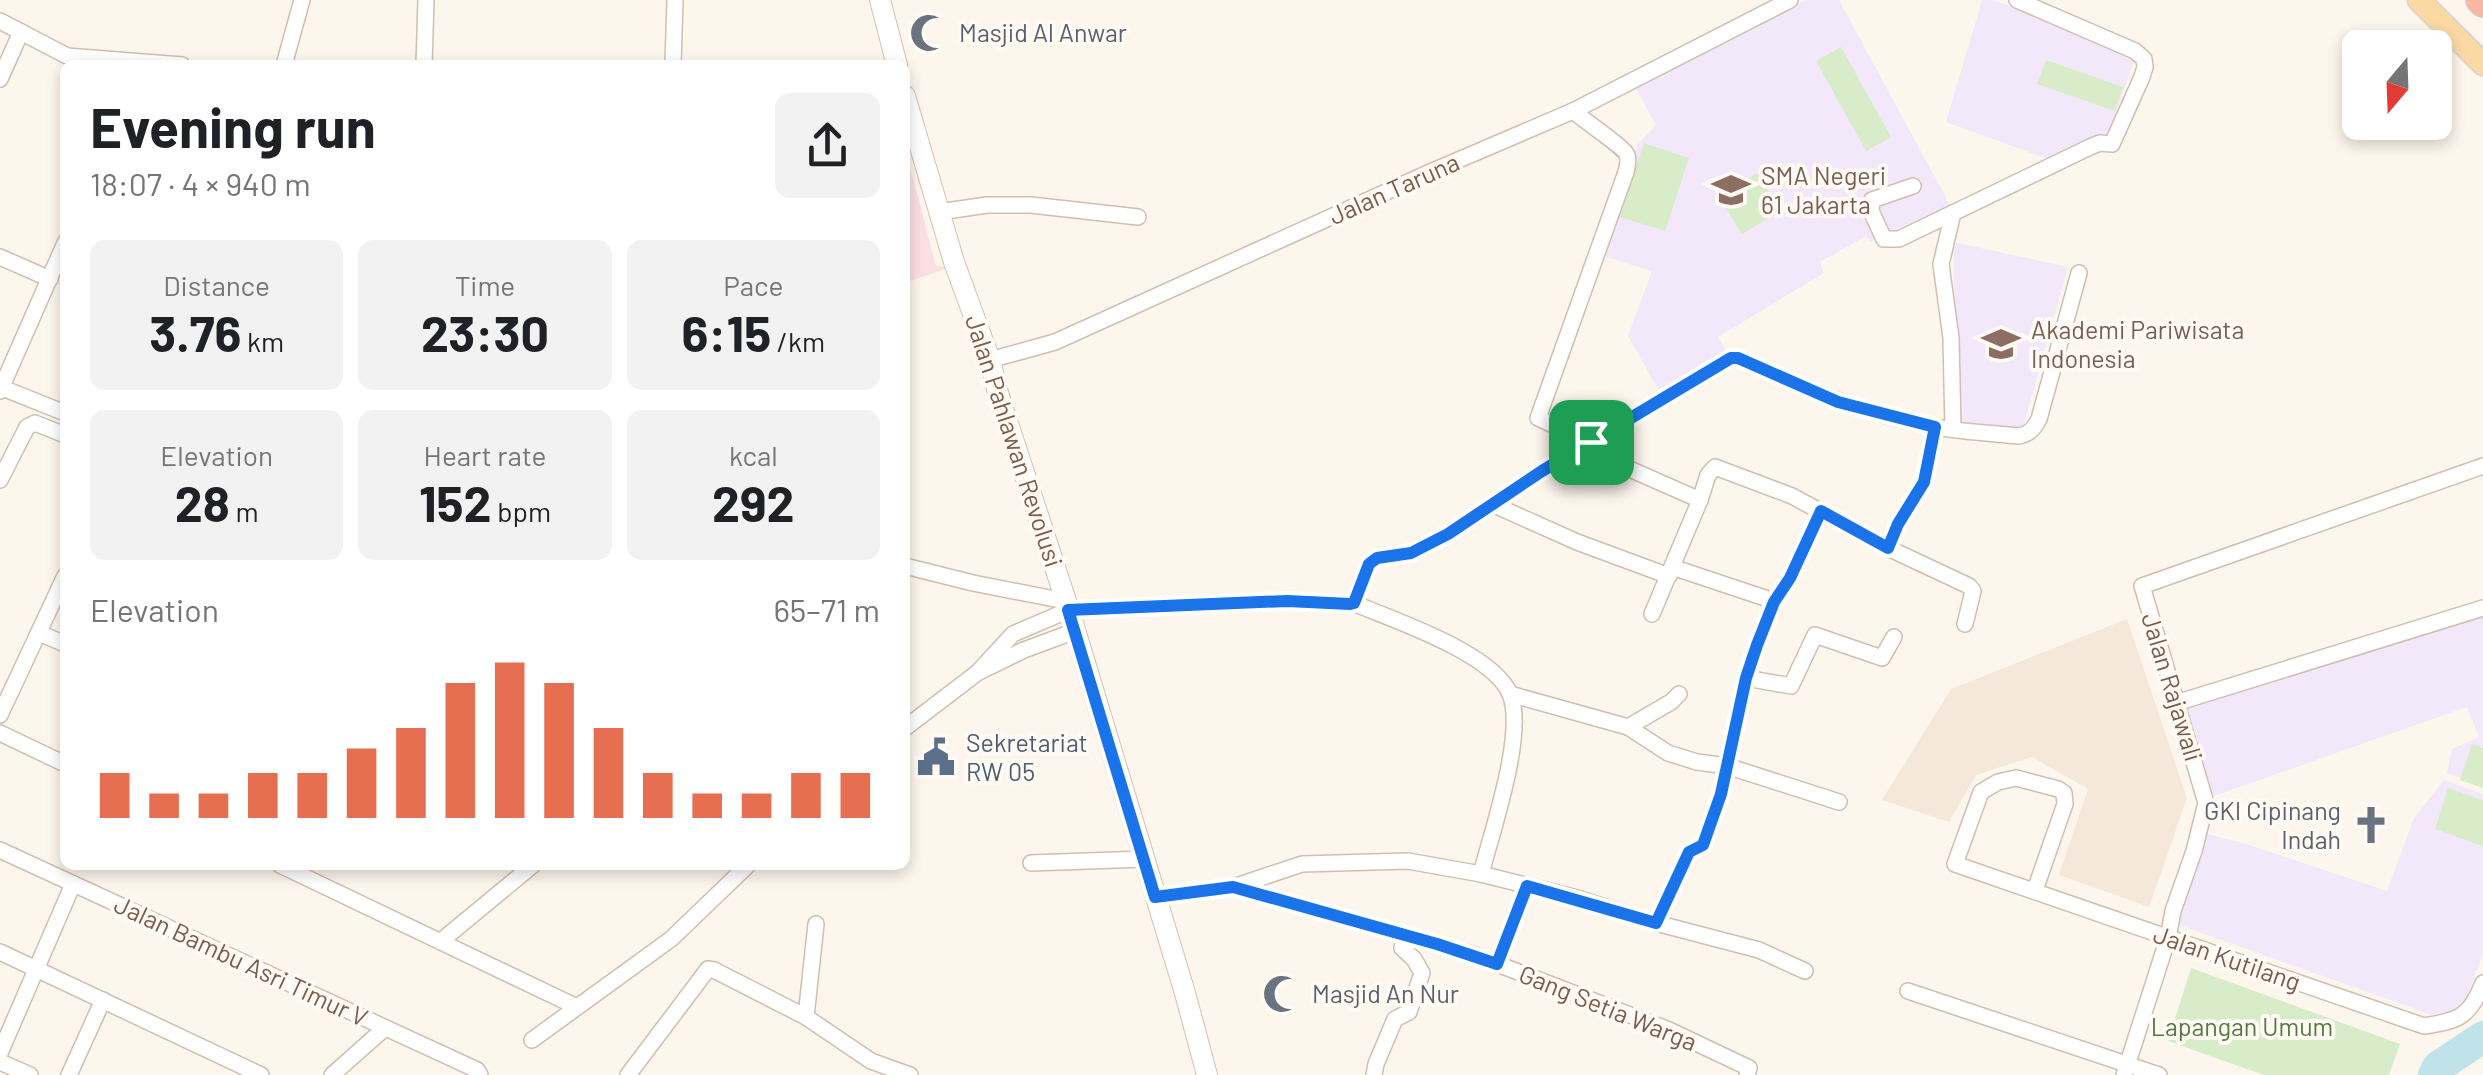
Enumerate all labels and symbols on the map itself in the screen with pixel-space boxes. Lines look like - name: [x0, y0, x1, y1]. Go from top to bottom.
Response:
- mosque icon: Masjid Al Anwar: [908, 12, 950, 54]
- place label: Masjid Al Anwar: [959, 17, 1127, 47]
- north arrow: [2342, 30, 2452, 140]
- street label: Jalan Taruna: [1324, 146, 1463, 230]
- place label: SMA Negeri 61 Jakarta: [1761, 160, 1886, 219]
- school or university icon: SMA Negeri 61 Jakarta: [1710, 169, 1752, 211]
- street label: Jalan Pahlawan Revolusi: [960, 311, 1070, 571]
- place label: Akademi Pariwisata Indonesia: [2031, 314, 2244, 373]
- school or university icon: Akademi Pariwisata Indonesia: [1980, 323, 2022, 365]
- pin: [1549, 400, 1634, 485]
- street label: Jalan Rajawali: [2136, 609, 2210, 765]
- place label: Sekretariat RW 05: [966, 727, 1088, 786]
- public building icon: Sekretariat RW 05: [915, 736, 957, 778]
- place label: GKI Cipinang Indah: [2204, 795, 2341, 854]
- church icon: GKI Cipinang Indah: [2350, 804, 2392, 846]
- street label: Jalan Bambu Asri Timur V: [110, 888, 373, 1032]
- street label: Jalan Kutilang: [2150, 918, 2305, 996]
- street label: Gang Setia Warga: [1515, 958, 1702, 1056]
- mosque icon: Masjid An Nur: [1261, 973, 1303, 1015]
- place label: Masjid An Nur: [1312, 978, 1459, 1008]
- park label: Lapangan Umum: [2151, 1011, 2333, 1041]

